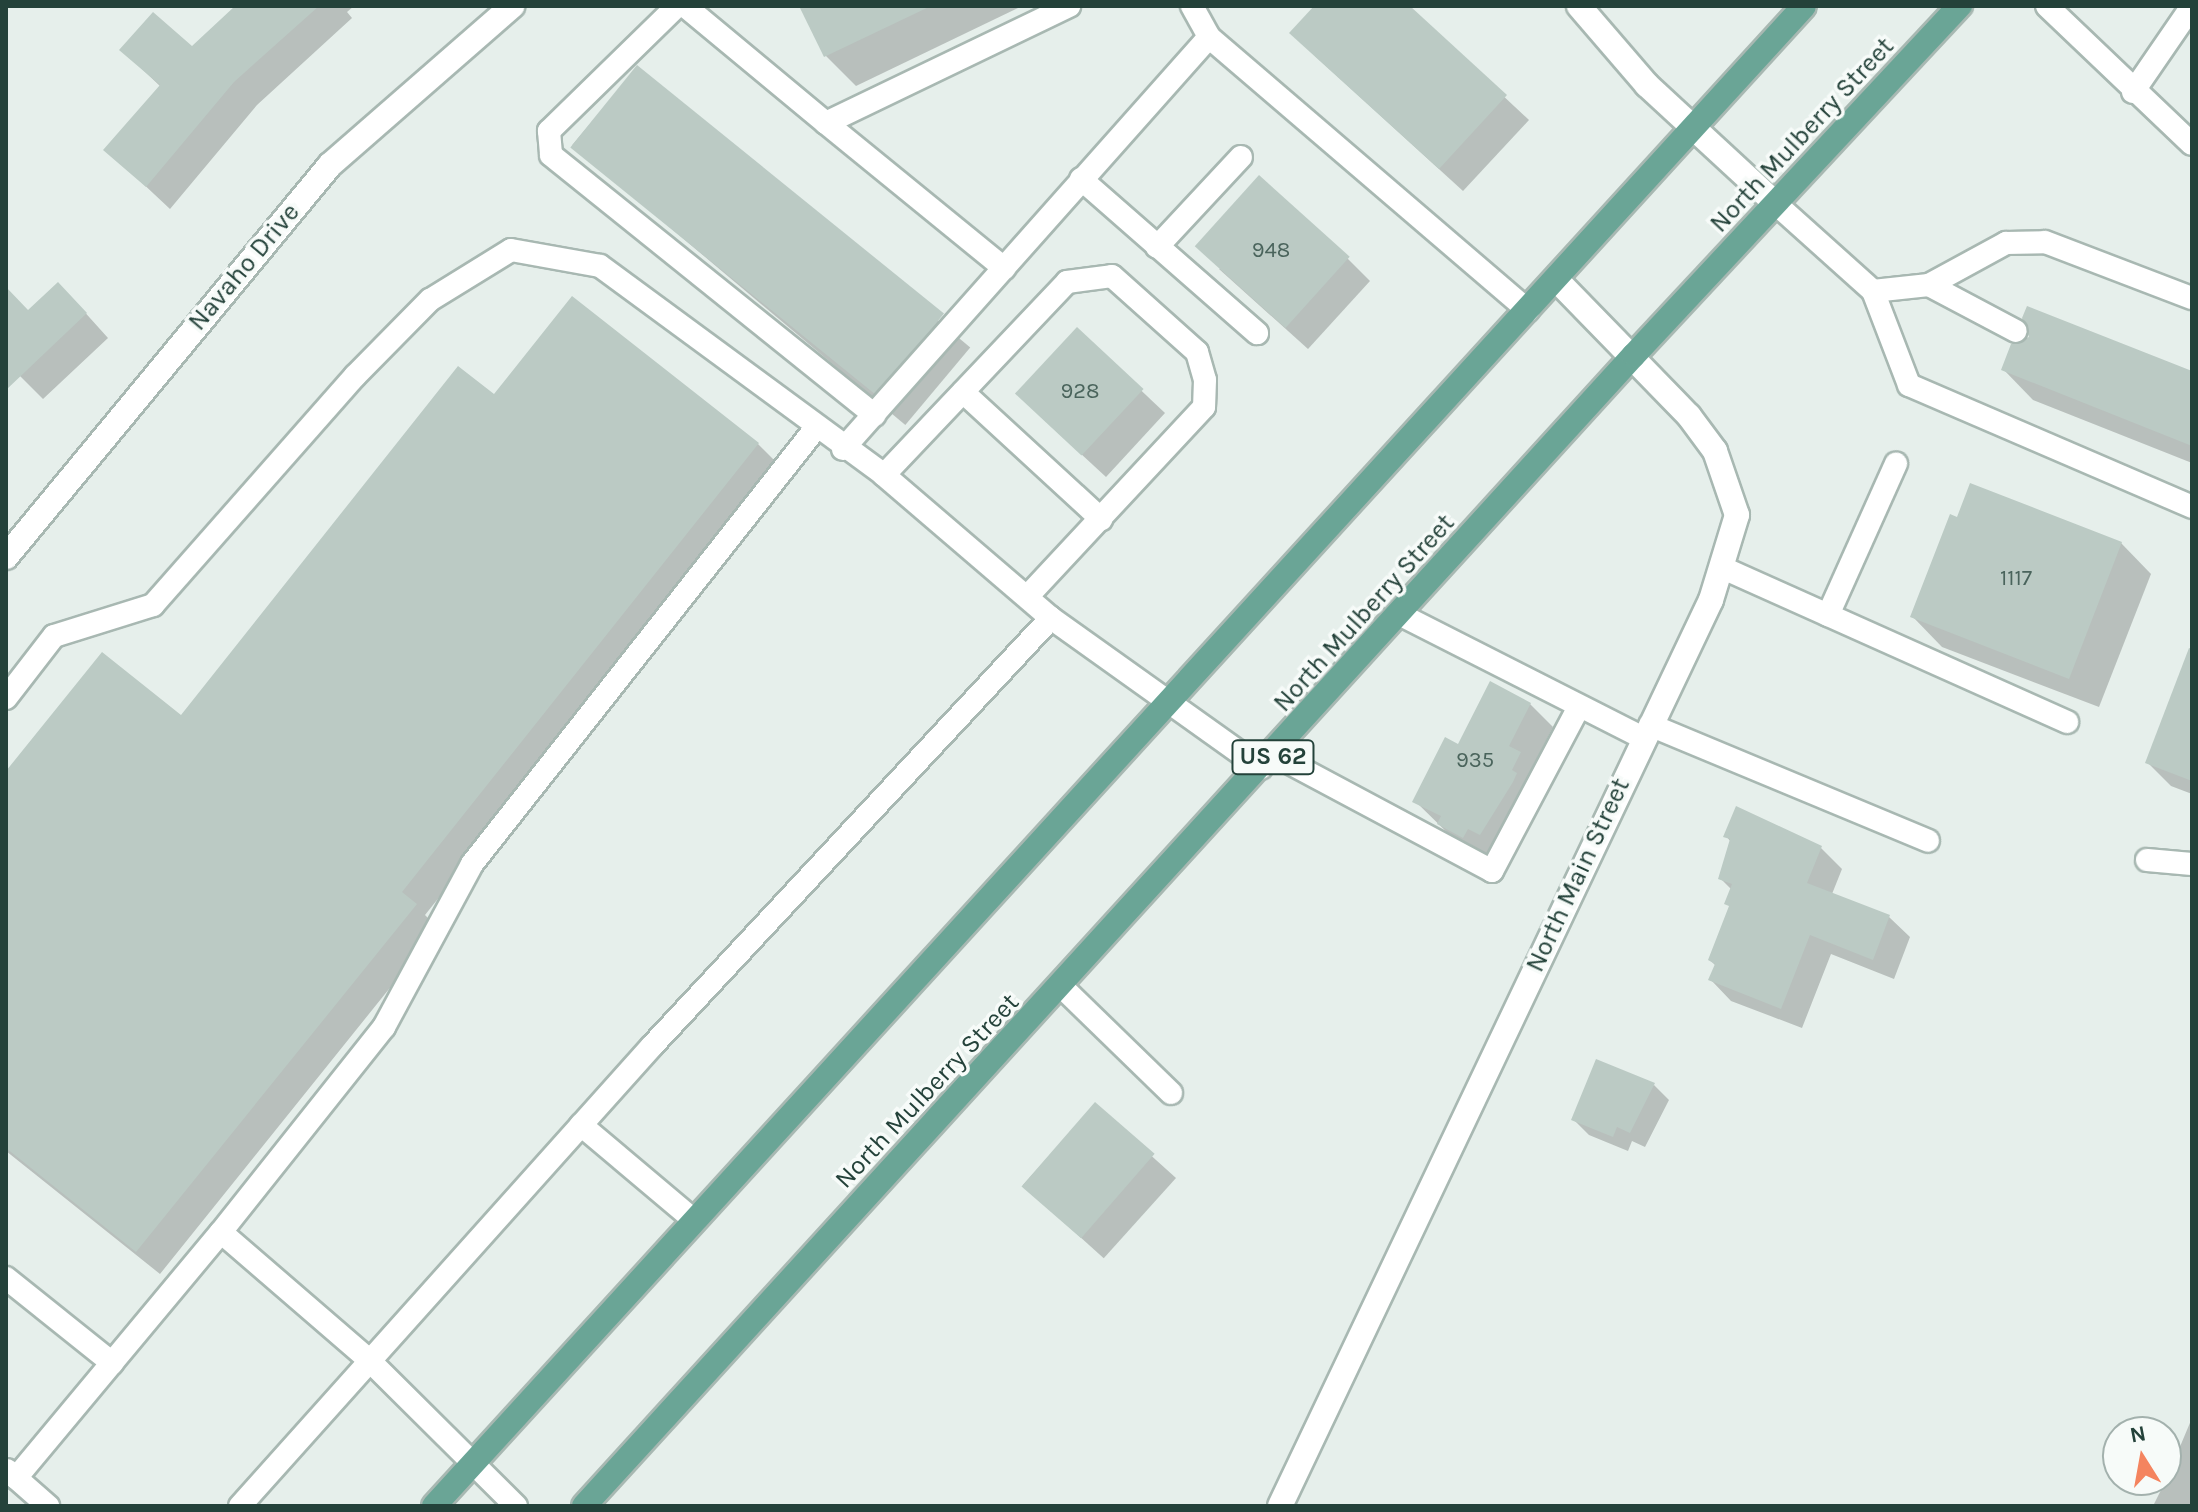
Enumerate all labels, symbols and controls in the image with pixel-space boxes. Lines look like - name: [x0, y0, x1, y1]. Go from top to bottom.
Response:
- street label: North Mulberry Street: [1704, 31, 1900, 239]
- street label: Navaho Drive: [182, 197, 306, 337]
- house number: 948: [1252, 238, 1290, 264]
- house number: 928: [1060, 379, 1100, 405]
- street label: North Mulberry Street: [1267, 508, 1461, 718]
- house number: 1117: [2000, 566, 2032, 592]
- road number: US 62: [1231, 737, 1315, 777]
- house number: 935: [1456, 748, 1494, 774]
- street label: North Main Street: [1519, 773, 1637, 977]
- street label: North Mulberry Street: [829, 987, 1025, 1195]
- north arrow: [2102, 1416, 2182, 1496]
- text: N: [2128, 1420, 2148, 1449]

